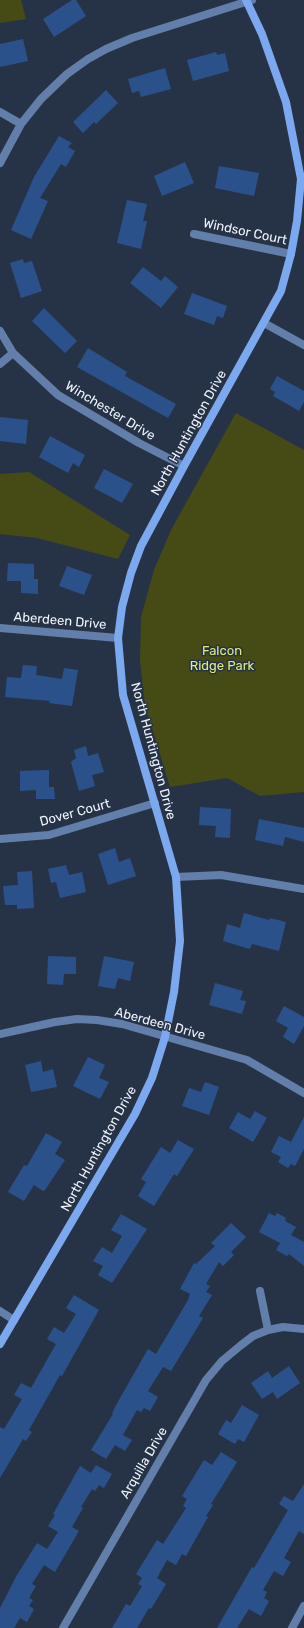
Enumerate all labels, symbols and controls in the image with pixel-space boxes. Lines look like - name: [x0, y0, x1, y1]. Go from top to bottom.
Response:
- street label: Windsor Court: [202, 215, 288, 249]
- street label: North Huntington Drive: [148, 367, 230, 499]
- street label: Winchester Drive: [62, 378, 158, 444]
- street label: Aberdeen Drive: [13, 609, 107, 633]
- park label: Falcon Ridge Park: [190, 643, 254, 674]
- street label: North Huntington Drive: [127, 681, 179, 821]
- street label: Dover Court: [38, 796, 112, 830]
- street label: Aberdeen Drive: [113, 1004, 207, 1044]
- street label: North Huntington Drive: [58, 1083, 140, 1215]
- street label: Arquilla Drive: [117, 1424, 171, 1502]

